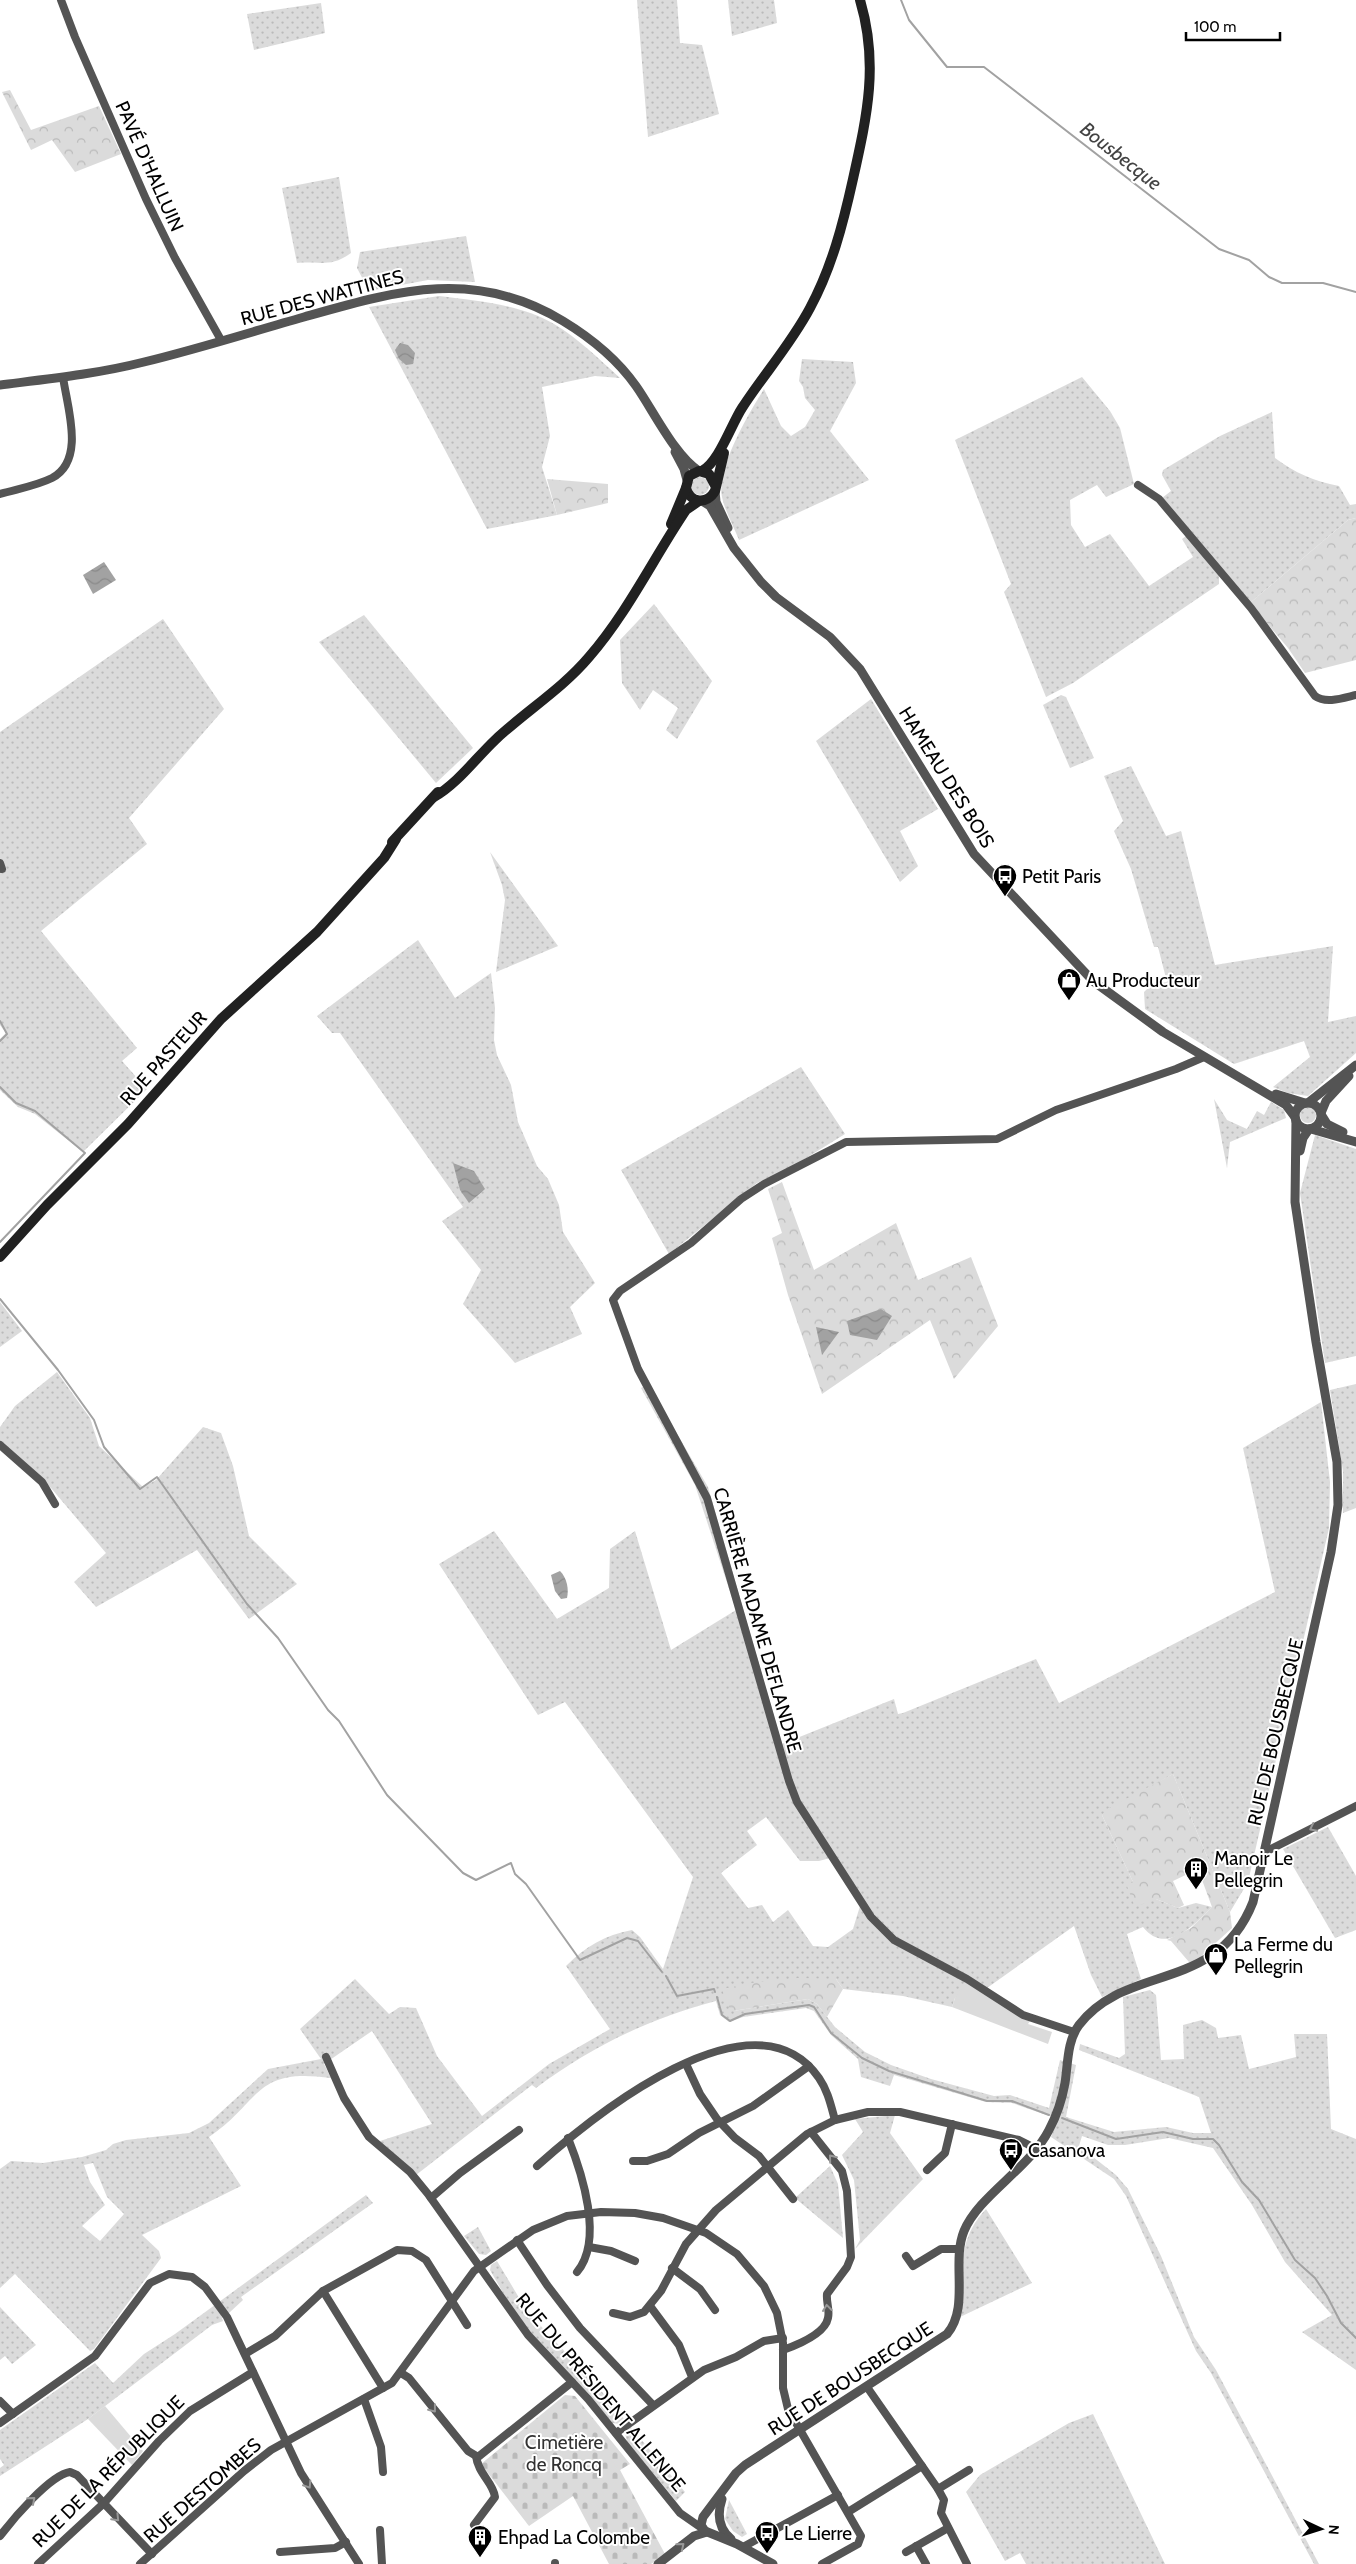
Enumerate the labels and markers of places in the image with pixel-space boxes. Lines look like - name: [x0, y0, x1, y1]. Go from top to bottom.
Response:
- bus stop icon: Petit Paris: [992, 863, 1018, 897]
- place label: Petit Paris: [1022, 865, 1101, 888]
- shop icon: Au Producteur: [1056, 967, 1082, 1001]
- place label: Au Producteur: [1086, 969, 1200, 992]
- place label: Manoir Le Pellegrin: [1214, 1847, 1293, 1892]
- building icon: Manoir Le Pellegrin: [1183, 1856, 1209, 1890]
- place label: La Ferme du Pellegrin: [1234, 1933, 1333, 1978]
- shop icon: La Ferme du Pellegrin: [1203, 1942, 1229, 1976]
- bus stop icon: Casanova: [998, 2137, 1024, 2171]
- place label: Casanova: [1028, 2139, 1105, 2162]
- bus stop icon: Le Lierre: [754, 2520, 780, 2554]
- place label: Le Lierre: [784, 2522, 852, 2545]
- building icon: Ehpad La Colombe: [467, 2524, 493, 2558]
- place label: Ehpad La Colombe: [498, 2526, 650, 2549]

